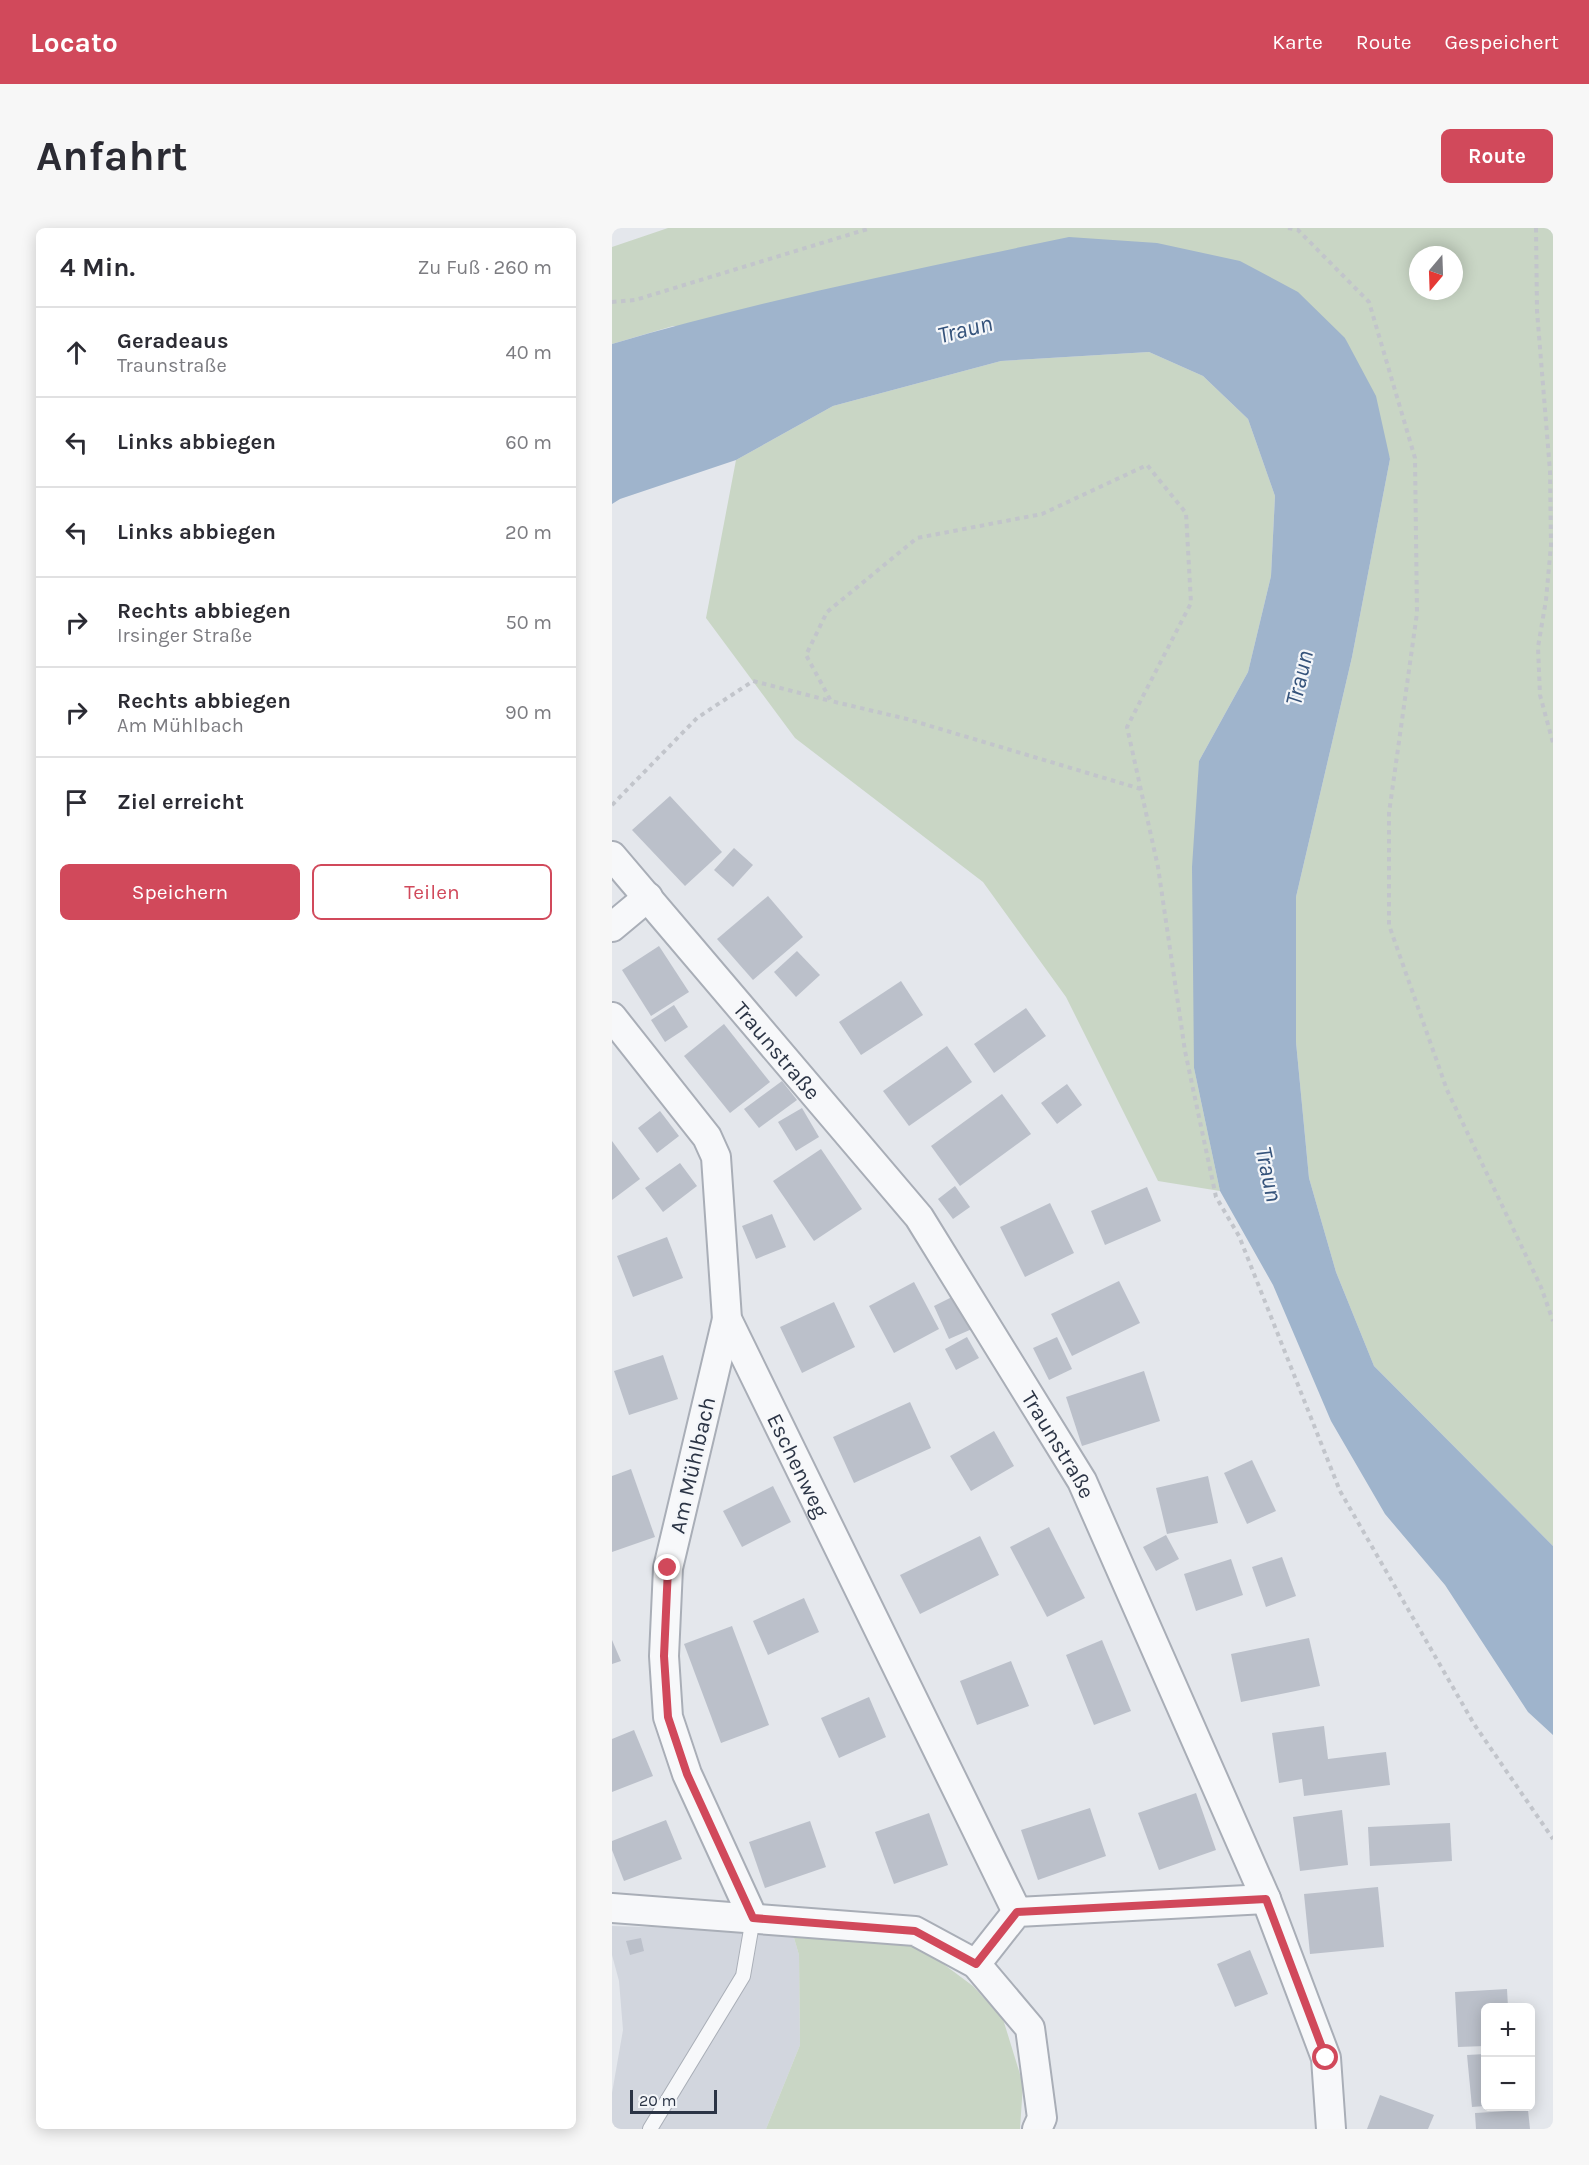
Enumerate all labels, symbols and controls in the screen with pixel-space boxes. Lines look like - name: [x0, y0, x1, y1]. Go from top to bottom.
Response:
- text: Locato: [30, 26, 118, 59]
- text: Karte: [1272, 30, 1323, 54]
- text: Route: [1356, 30, 1412, 54]
- text: Gespeichert: [1445, 30, 1559, 54]
- button: Route: [1441, 129, 1553, 183]
- text: Anfahrt: [36, 131, 188, 181]
- north arrow: [1409, 246, 1463, 300]
- text: 4 Min.: [60, 252, 135, 283]
- text: Zu Fuß · 260 m: [417, 256, 552, 279]
- water label: Traun: [935, 309, 995, 349]
- text: Geradeaus: [117, 328, 229, 354]
- icon: ahead: [60, 336, 93, 369]
- text: 40 m: [506, 341, 552, 364]
- text: Traunstraße: [117, 354, 227, 377]
- icon: left: [60, 426, 93, 459]
- text: Links abbiegen: [117, 429, 276, 455]
- text: 60 m: [505, 431, 552, 454]
- icon: left: [60, 516, 93, 549]
- text: Links abbiegen: [117, 519, 276, 545]
- text: 20 m: [505, 521, 552, 544]
- text: Rechts abbiegen: [117, 598, 291, 624]
- icon: right: [60, 606, 93, 639]
- text: 50 m: [505, 611, 552, 634]
- text: Irsinger Straße: [117, 624, 252, 647]
- water label: Traun: [1279, 648, 1319, 708]
- text: Rechts abbiegen: [117, 688, 291, 714]
- icon: right: [60, 696, 93, 729]
- text: 90 m: [505, 701, 552, 724]
- text: Am Mühlbach: [117, 714, 244, 737]
- icon: arrive: [60, 786, 93, 819]
- text: Ziel erreicht: [117, 789, 244, 815]
- button: Speichern: [60, 864, 300, 920]
- button: Teilen: [312, 864, 552, 920]
- street label: Traunstraße: [727, 996, 825, 1105]
- water label: Traun: [1250, 1144, 1288, 1204]
- street label: Traunstraße: [1016, 1387, 1100, 1502]
- street label: Am Mühlbach: [665, 1394, 721, 1536]
- street label: Eschenweg: [761, 1409, 834, 1522]
- route end: [654, 1554, 680, 1580]
- map controls: [1481, 2003, 1535, 2111]
- button: +: [1481, 2003, 1535, 2057]
- route start: [1312, 2044, 1338, 2070]
- button: −: [1481, 2057, 1535, 2111]
- scale bar: [630, 2087, 717, 2114]
- text: 20 m: [639, 2091, 677, 2110]

